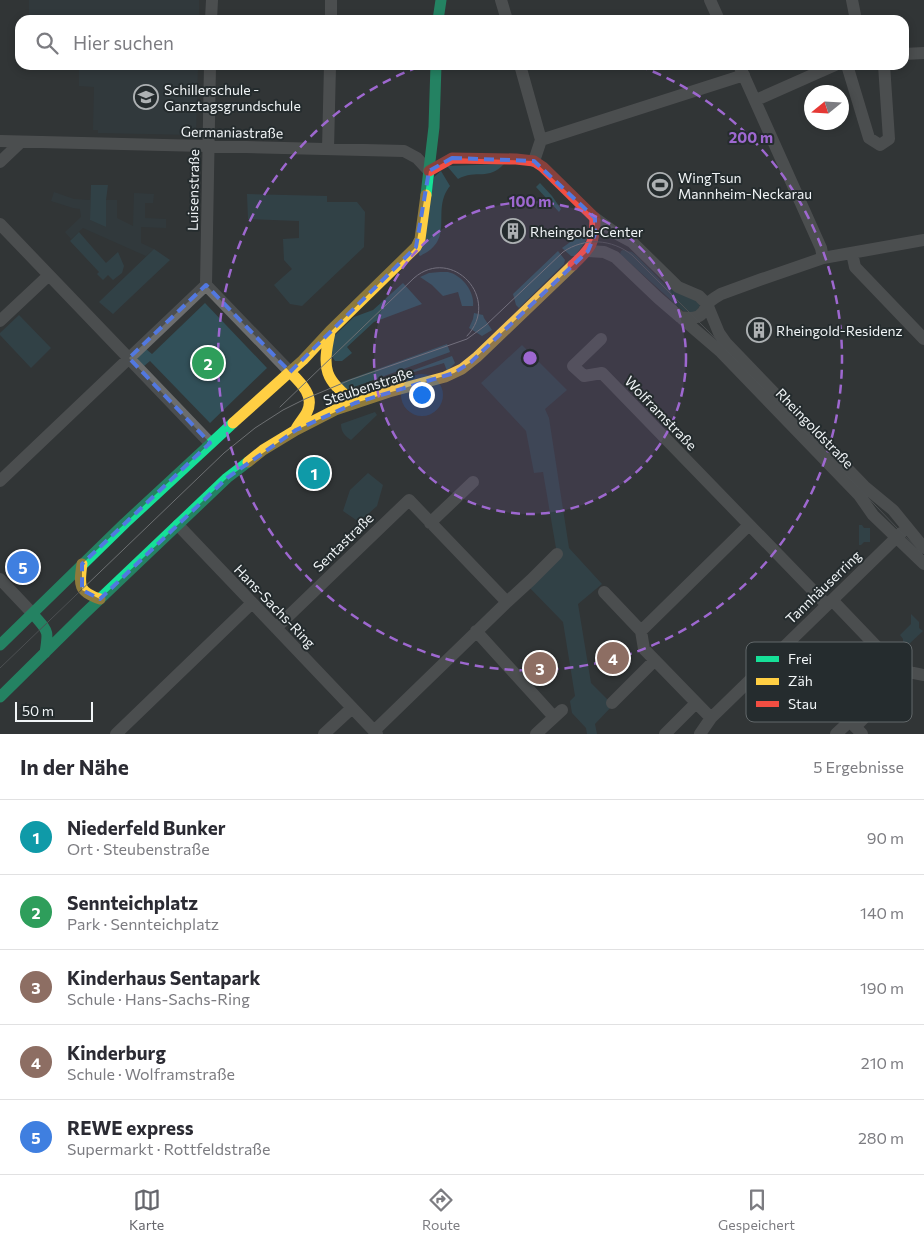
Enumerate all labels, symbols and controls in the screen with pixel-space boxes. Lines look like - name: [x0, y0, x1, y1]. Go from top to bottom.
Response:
- search box: [15, 15, 909, 70]
- icon: search: [33, 29, 61, 57]
- text: Hier suchen: [73, 31, 174, 54]
- place label: Schillerschule - Ganztagsgrundschule: [164, 81, 301, 114]
- school or university icon: Schillerschule - Ganztagsgrundschule: [133, 84, 159, 110]
- north arrow: [804, 85, 849, 130]
- street label: Germaniastraße: [181, 123, 283, 141]
- text: 200 m: [729, 128, 773, 146]
- street label: Luisenstraße: [184, 149, 202, 231]
- place label: WingTsun Mannheim-Neckarau: [678, 169, 812, 202]
- sports icon: WingTsun Mannheim-Neckarau: [647, 172, 673, 198]
- text: 100 m: [509, 192, 551, 210]
- building icon: Rheingold-Center: [500, 218, 526, 244]
- place label: Rheingold-Center: [530, 223, 644, 240]
- building icon: Rheingold-Residenz: [746, 317, 772, 343]
- place label: Rheingold-Residenz: [776, 322, 903, 339]
- pin: 2: [192, 344, 224, 382]
- centre of rings: [521, 349, 539, 367]
- street label: Steubenstraße: [321, 363, 415, 409]
- street label: Wolframstraße: [621, 372, 701, 454]
- your location: [409, 382, 435, 408]
- street label: Rheingoldstraße: [773, 384, 857, 472]
- pin: 1: [298, 454, 330, 492]
- street label: Sentastraße: [309, 509, 377, 575]
- street label: Tannhäuserring: [782, 546, 865, 627]
- pin: 5: [7, 548, 39, 586]
- street label: Hans-Sachs-Ring: [231, 561, 319, 652]
- pin: 4: [597, 639, 629, 677]
- legend: [746, 642, 912, 722]
- pin: 3: [524, 649, 556, 687]
- text: Frei: [788, 650, 812, 667]
- text: Zäh: [788, 672, 813, 689]
- text: Stau: [788, 695, 817, 712]
- scale bar: [15, 699, 92, 722]
- text: 50 m: [22, 702, 54, 719]
- text: In der Nähe: [20, 754, 129, 779]
- text: 5 Ergebnisse: [813, 757, 904, 776]
- text: Niederfeld Bunker: [67, 816, 226, 839]
- text: 1: [32, 828, 40, 847]
- text: 90 m: [867, 828, 904, 847]
- text: Ort · Steubenstraße: [67, 839, 210, 858]
- text: Sennteichplatz: [67, 891, 198, 914]
- text: 2: [31, 903, 41, 922]
- text: 140 m: [860, 903, 904, 922]
- text: Park · Sennteichplatz: [67, 914, 219, 933]
- text: Kinderhaus Sentapark: [67, 966, 260, 989]
- text: 3: [31, 978, 41, 997]
- text: 190 m: [860, 978, 904, 997]
- text: Schule · Hans-Sachs-Ring: [67, 989, 250, 1008]
- text: Kinderburg: [67, 1041, 166, 1064]
- text: 4: [31, 1053, 41, 1072]
- text: 210 m: [861, 1053, 904, 1072]
- text: Schule · Wolframstraße: [67, 1064, 235, 1083]
- text: REWE express: [67, 1116, 194, 1139]
- text: 5: [31, 1128, 41, 1147]
- text: 280 m: [858, 1128, 904, 1147]
- text: Supermarkt · Rottfeldstraße: [67, 1139, 270, 1158]
- tab: Karte: [129, 1186, 164, 1233]
- tab: Route: [422, 1186, 460, 1233]
- tab: Gespeichert: [718, 1186, 795, 1233]

